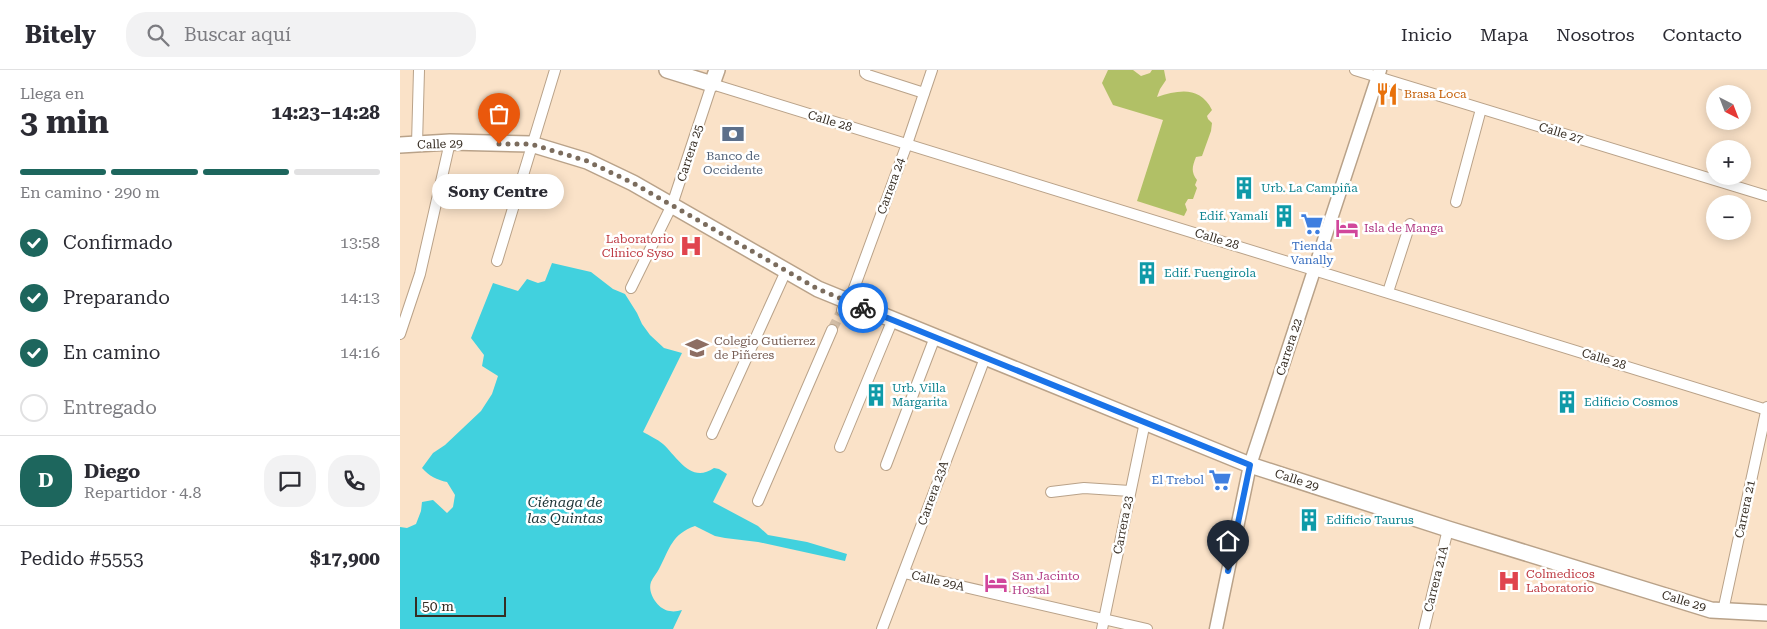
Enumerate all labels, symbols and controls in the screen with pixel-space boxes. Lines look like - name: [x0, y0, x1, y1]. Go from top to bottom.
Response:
- search box: [126, 12, 476, 57]
- text: Bitely: [25, 21, 96, 49]
- icon: search: [144, 21, 172, 49]
- text: Buscar aquí: [184, 23, 291, 46]
- text: Inicio: [1401, 24, 1452, 45]
- text: Mapa: [1480, 24, 1528, 45]
- text: Nosotros: [1556, 24, 1634, 45]
- text: Contacto: [1662, 24, 1742, 45]
- restaurant icon: Brasa Loca: [1374, 81, 1400, 107]
- text: Llega en: [20, 84, 84, 103]
- north arrow: [1706, 85, 1751, 130]
- map controls: [1706, 85, 1751, 240]
- place label: Brasa Loca: [1404, 87, 1467, 101]
- pin: [478, 93, 520, 144]
- icon: bag: [485, 100, 513, 128]
- text: 14:23–14:28: [271, 101, 380, 124]
- text: 3 min: [20, 103, 109, 141]
- street label: Calle 28: [806, 108, 854, 134]
- street label: Calle 27: [1537, 120, 1585, 146]
- bank icon: Banco de Occidente: [720, 121, 746, 147]
- street label: Carrera 25: [674, 122, 706, 183]
- street label: Calle 29: [417, 136, 463, 152]
- button: +: [1706, 140, 1751, 185]
- place label: Banco de Occidente: [703, 149, 763, 177]
- street label: Carrera 24: [874, 156, 908, 216]
- callout: Sony Centre: [433, 174, 565, 209]
- building icon: Urb. La Campiña: [1231, 175, 1257, 201]
- place label: Urb. La Campiña: [1261, 181, 1358, 195]
- text: Sony Centre: [448, 182, 548, 201]
- text: En camino · 290 m: [20, 183, 160, 202]
- button: −: [1706, 195, 1751, 240]
- building icon: Edif. Yamalí: [1271, 203, 1297, 229]
- place label: Edif. Yamalí: [1199, 209, 1268, 223]
- supermarket icon: Tienda Vanally: [1299, 211, 1325, 237]
- hotel icon: Isla de Manga: [1334, 215, 1360, 241]
- place label: Isla de Manga: [1364, 221, 1444, 235]
- street label: Calle 28: [1193, 226, 1241, 252]
- icon: check: [20, 229, 48, 257]
- text: Confirmado: [63, 231, 173, 254]
- place label: Laboratorio Clínico Syso: [602, 232, 674, 260]
- text: 13:58: [340, 233, 380, 252]
- hospital icon: Laboratorio Clínico Syso: [678, 233, 704, 259]
- place label: Tienda Vanally: [1291, 239, 1334, 267]
- building icon: Edif. Fuengirola: [1134, 260, 1160, 286]
- place label: Edif. Fuengirola: [1164, 266, 1256, 280]
- courier: [838, 283, 888, 333]
- icon: check: [20, 284, 48, 312]
- text: Preparando: [63, 286, 170, 309]
- text: 14:13: [340, 288, 380, 307]
- icon: bike: [849, 294, 877, 322]
- street label: Carrera 22: [1273, 316, 1305, 377]
- place label: Colegio Gutierrez de Piñeres: [714, 334, 816, 362]
- school or university icon: Colegio Gutierrez de Piñeres: [684, 335, 710, 361]
- icon: check: [20, 339, 48, 367]
- text: En camino: [63, 341, 160, 364]
- text: 14:16: [340, 343, 380, 362]
- street label: Calle 28: [1580, 346, 1628, 372]
- place label: Urb. Villa Margarita: [892, 381, 948, 409]
- building icon: Urb. Villa Margarita: [863, 382, 889, 408]
- building icon: Edificio Cosmos: [1554, 389, 1580, 415]
- place label: Edificio Cosmos: [1584, 395, 1678, 409]
- text: Entregado: [63, 396, 157, 419]
- button: chat: [264, 455, 316, 507]
- button: phone: [328, 455, 380, 507]
- street label: Carrera 23A: [915, 458, 951, 527]
- text: Diego: [84, 460, 140, 483]
- street label: Calle 29: [1273, 466, 1321, 494]
- supermarket icon: El Trebol: [1207, 467, 1233, 493]
- text: D: [38, 469, 54, 492]
- place label: El Trebol: [1152, 473, 1204, 487]
- street label: Carrera 21: [1732, 478, 1758, 539]
- text: Repartidor · 4.8: [84, 483, 201, 502]
- water label: Ciénaga de las Quintas: [527, 494, 603, 526]
- street label: Carrera 23: [1110, 494, 1136, 555]
- building icon: Edificio Taurus: [1296, 507, 1322, 533]
- place label: Edificio Taurus: [1326, 513, 1414, 527]
- pin: [1207, 520, 1249, 571]
- icon: home: [1214, 527, 1242, 555]
- street label: Carrera 21A: [1421, 544, 1451, 614]
- text: Pedido #5553: [20, 547, 144, 570]
- text: $17,900: [310, 547, 380, 570]
- place label: Colmedicos Laboratorio: [1526, 567, 1595, 595]
- street label: Calle 29A: [910, 568, 966, 594]
- hospital icon: Colmedicos Laboratorio: [1496, 568, 1522, 594]
- place label: San Jacinto Hostal: [1012, 569, 1080, 597]
- hotel icon: San Jacinto Hostal: [983, 570, 1009, 596]
- street label: Calle 29: [1660, 588, 1708, 614]
- scale bar: [415, 594, 506, 617]
- text: 50 m: [422, 598, 454, 614]

